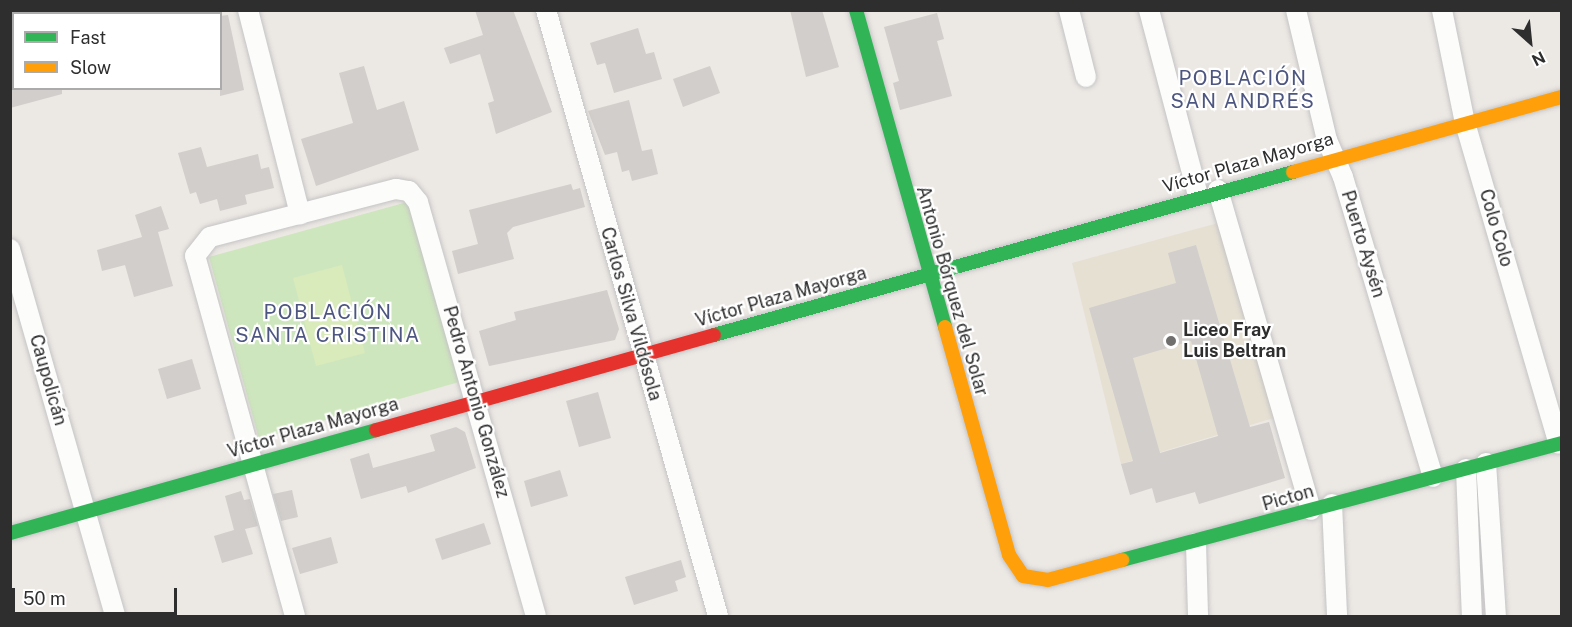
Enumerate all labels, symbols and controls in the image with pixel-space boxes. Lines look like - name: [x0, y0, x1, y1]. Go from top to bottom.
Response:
- legend: [12, 12, 222, 90]
- north arrow: [1500, 12, 1560, 72]
- text: Fast: [70, 27, 106, 48]
- text: N: [1529, 47, 1548, 70]
- text: Slow: [70, 57, 111, 78]
- district label: POBLACIÓN SAN ANDRÉS: [1171, 66, 1315, 113]
- street label: Víctor Plaza Mayorga: [1160, 128, 1336, 198]
- street label: Antonio Bórquez del Solar: [912, 183, 992, 399]
- street label: Colo Colo: [1475, 187, 1517, 269]
- street label: Puerto Aysén: [1336, 188, 1390, 300]
- street label: Carlos Silva Vildósola: [596, 225, 666, 403]
- street label: Víctor Plaza Mayorga: [693, 262, 869, 332]
- district label: POBLACIÓN SANTA CRISTINA: [235, 300, 421, 347]
- street label: Pedro Antonio González: [438, 303, 514, 501]
- place label: Liceo Fray Luis Beltran: [1183, 320, 1286, 362]
- street label: Caupolicán: [25, 332, 71, 428]
- marker: Liceo Fray Luis Beltran: [1164, 334, 1178, 348]
- street label: Víctor Plaza Mayorga: [225, 393, 401, 463]
- street label: Picton: [1260, 480, 1316, 516]
- scale bar: [15, 576, 180, 614]
- text: 50 m: [23, 588, 66, 609]

